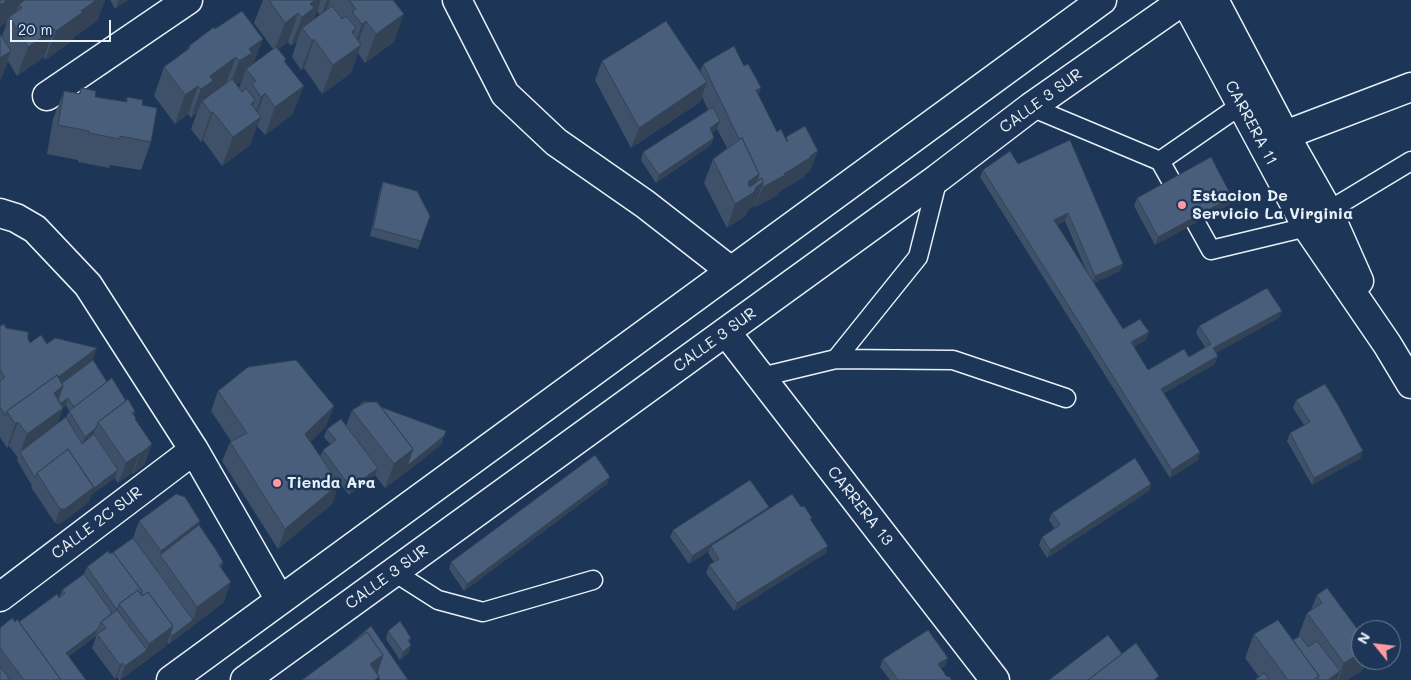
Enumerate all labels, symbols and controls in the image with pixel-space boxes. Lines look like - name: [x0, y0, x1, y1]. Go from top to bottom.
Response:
- scale bar: [12, 10, 114, 42]
- text: 20 m: [18, 19, 52, 39]
- street label: CALLE 3 SUR: [996, 64, 1086, 138]
- street label: CARRERA 11: [1221, 77, 1281, 169]
- place label: Estacion De Servicio La Virginia: [1192, 186, 1353, 224]
- marker: Estacion De Servicio La Virginia: [1176, 199, 1188, 211]
- street label: CALLE 3 SUR: [670, 303, 760, 377]
- street label: CARRERA 13: [823, 463, 897, 549]
- place label: Tienda Ara: [287, 473, 376, 493]
- marker: Tienda Ara: [271, 477, 283, 489]
- street label: CALLE 2C SUR: [48, 483, 146, 563]
- street label: CALLE 3 SUR: [342, 540, 432, 614]
- north arrow: [1351, 620, 1401, 670]
- text: N: [1352, 629, 1374, 647]

